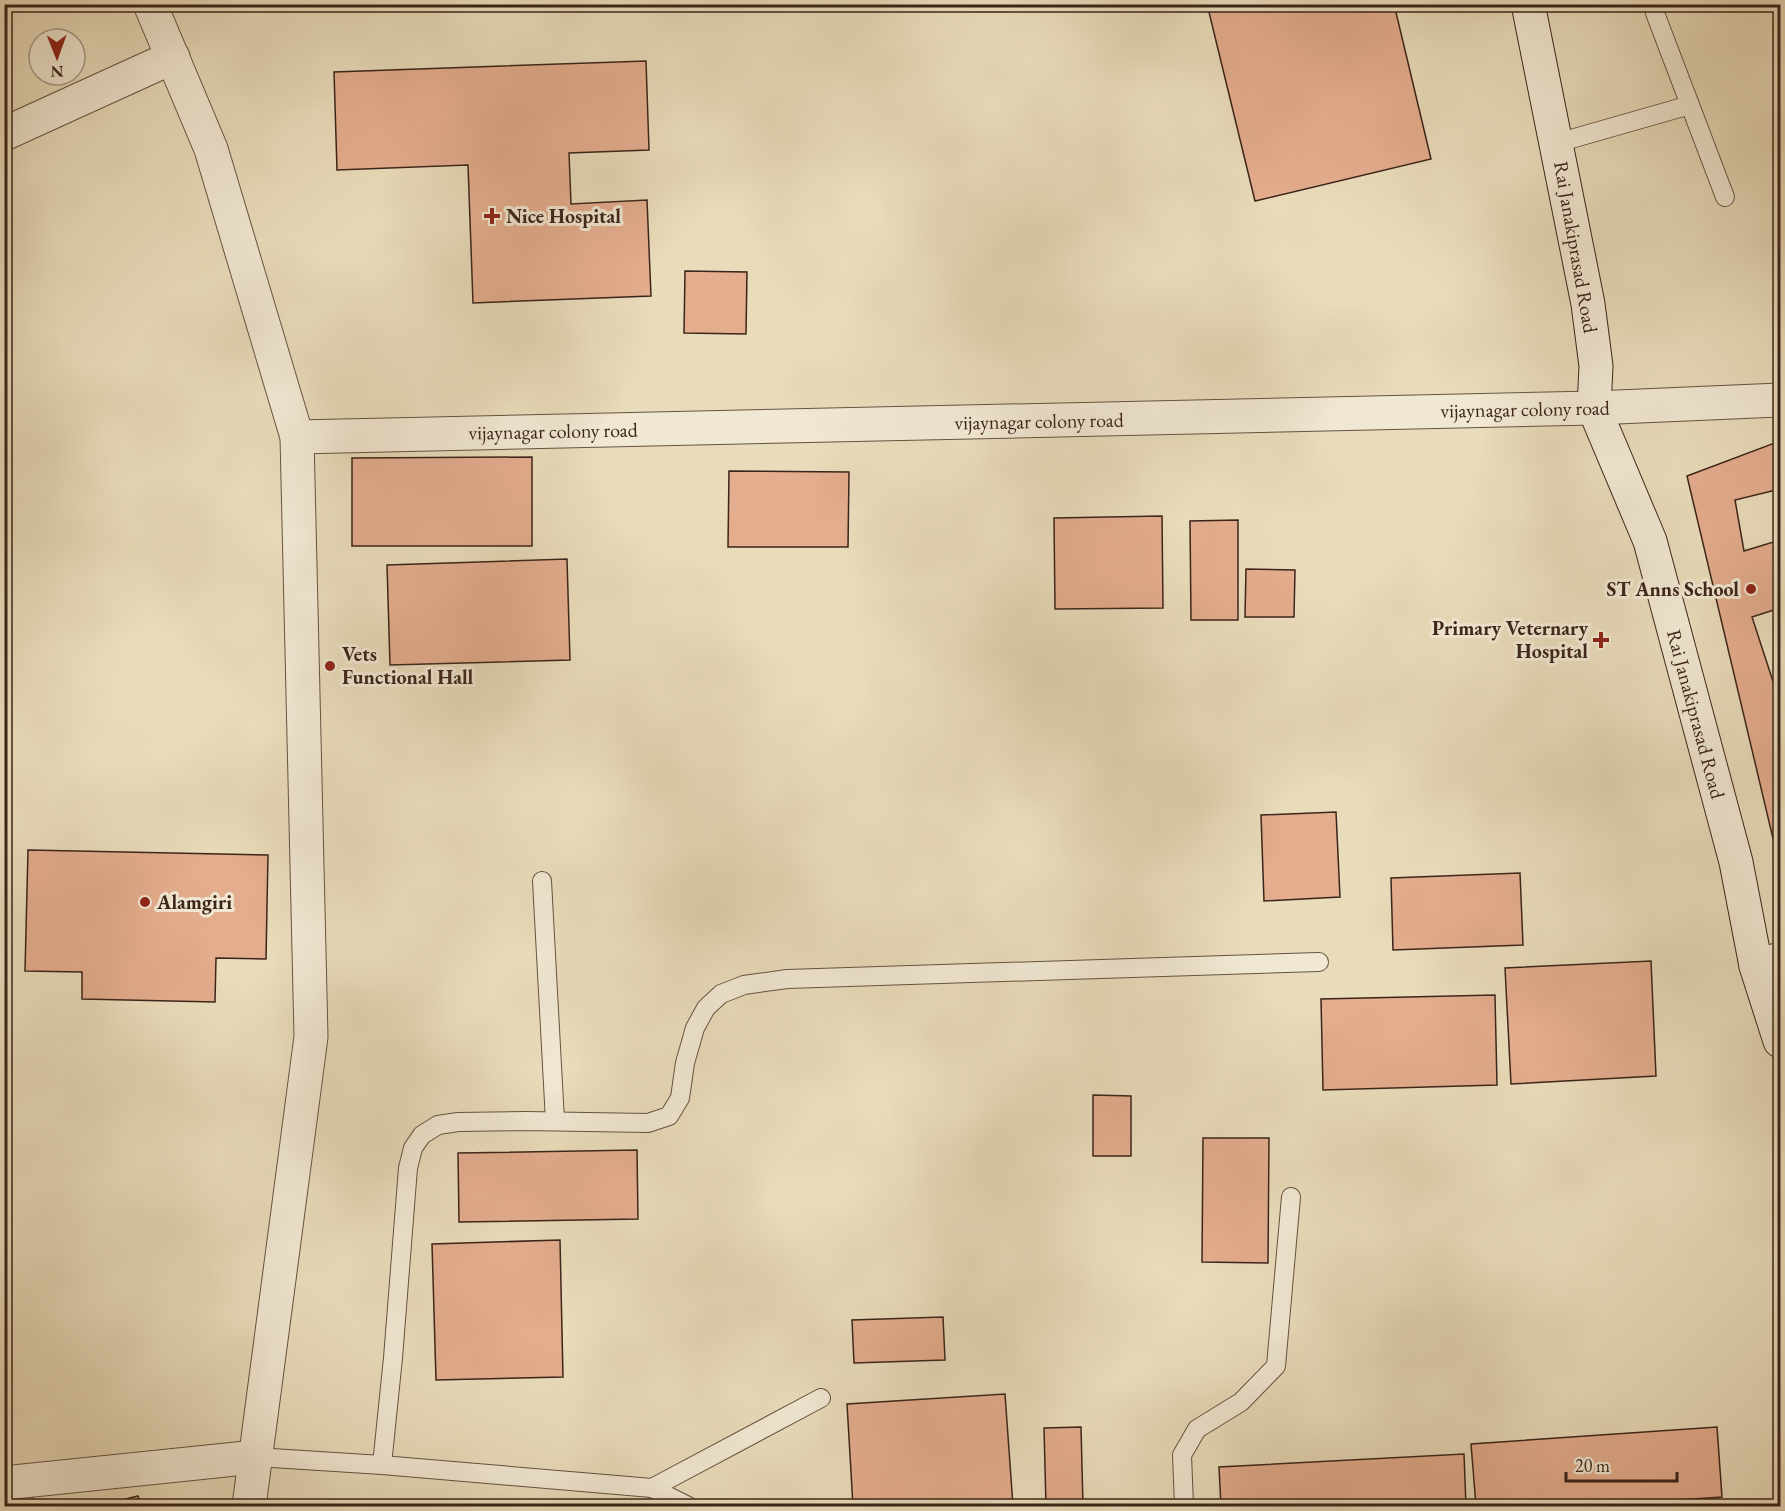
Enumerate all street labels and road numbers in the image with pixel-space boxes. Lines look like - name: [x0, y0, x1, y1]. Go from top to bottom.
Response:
- street label: Rai Janakiprasad Road: [1548, 159, 1604, 336]
- street label: vijaynagar colony road: [1440, 395, 1611, 423]
- street label: vijaynagar colony road: [954, 407, 1125, 435]
- street label: vijaynagar colony road: [468, 417, 639, 445]
- street label: Rai Janakiprasad Road: [1661, 627, 1731, 802]

